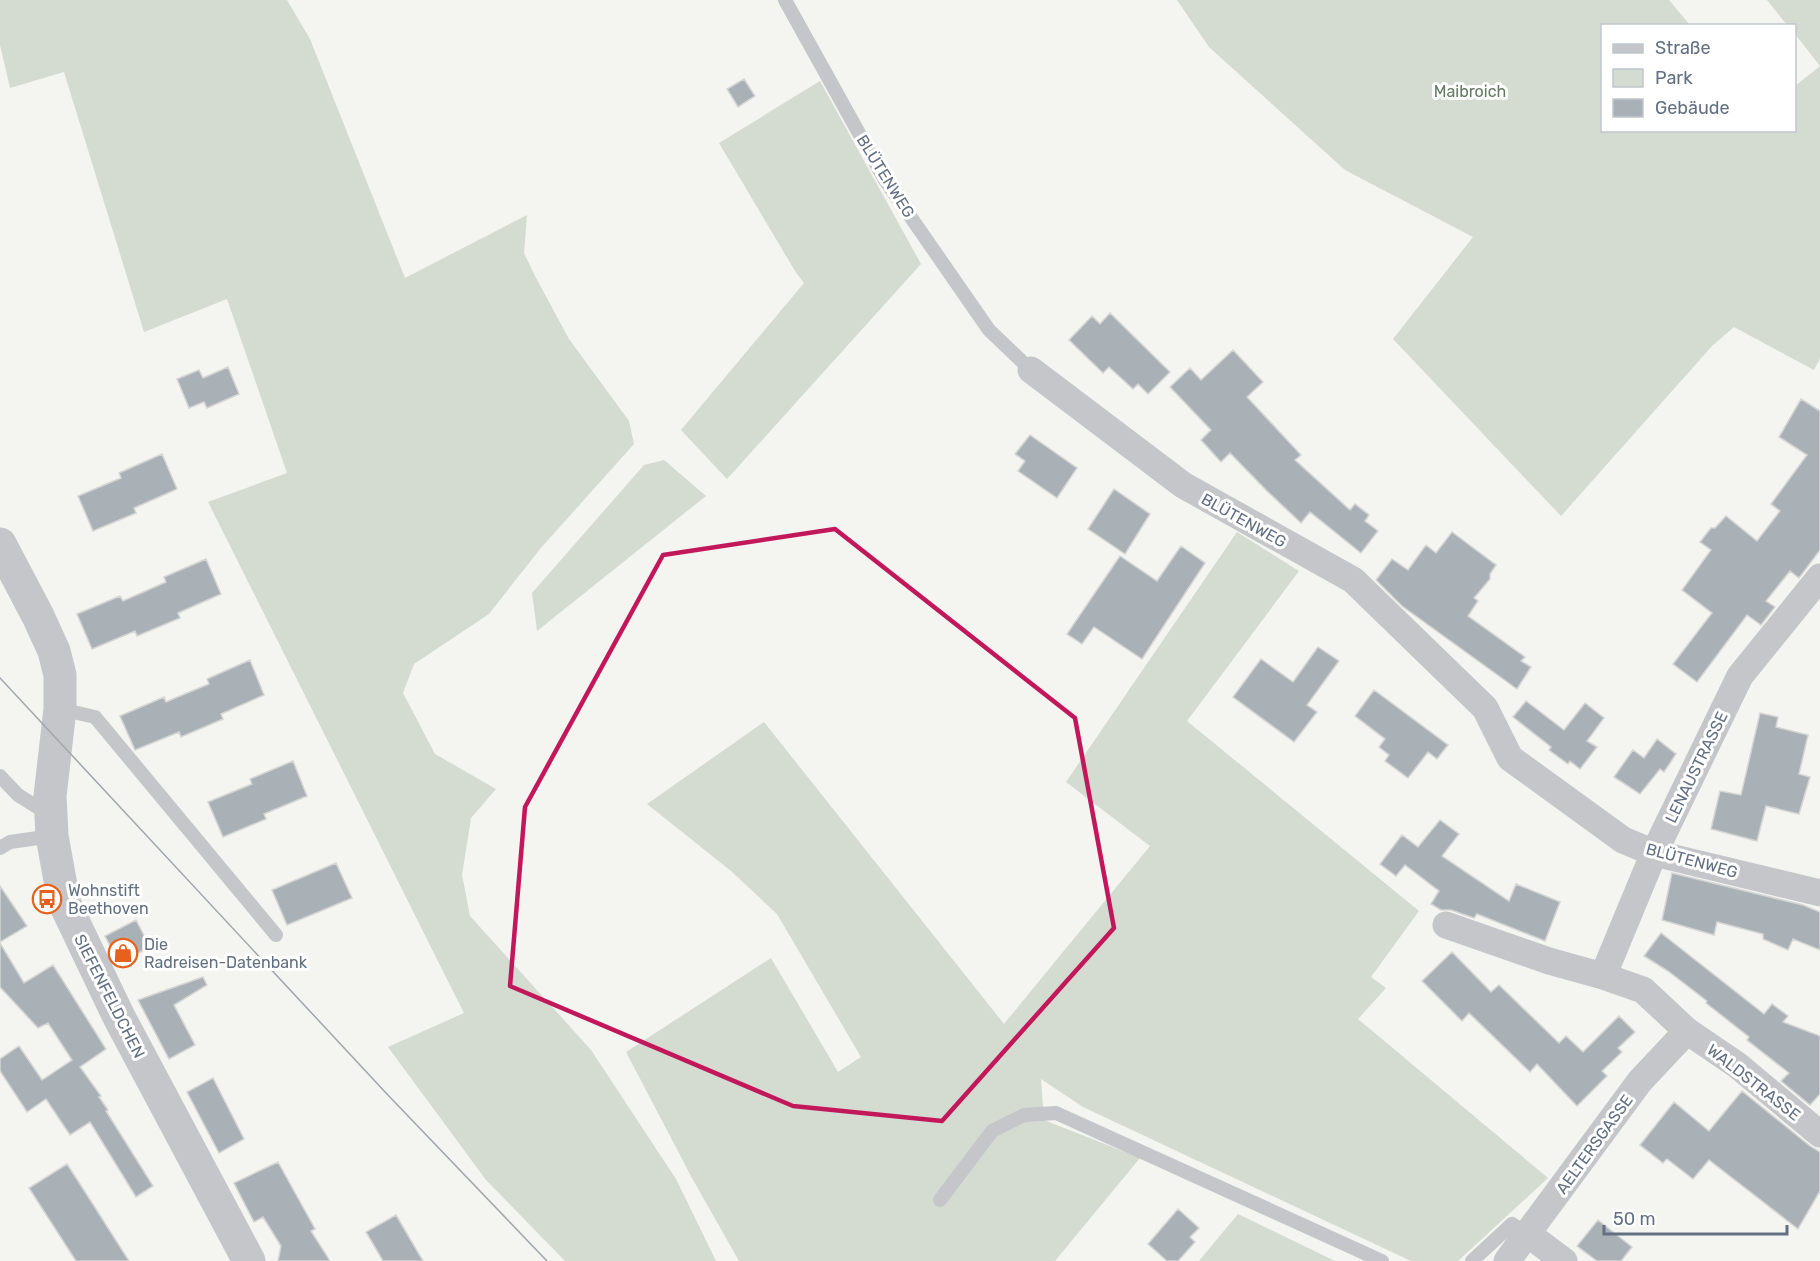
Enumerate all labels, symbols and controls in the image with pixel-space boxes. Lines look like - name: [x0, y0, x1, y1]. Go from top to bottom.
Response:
- legend: [1601, 24, 1796, 132]
- text: Straße: [1655, 37, 1711, 59]
- text: Park: [1655, 67, 1693, 89]
- park label: Maibroich: [1434, 82, 1506, 101]
- text: Gebäude: [1655, 97, 1730, 119]
- street label: BLÜTENWEG: [853, 131, 919, 221]
- street label: BLÜTENWEG: [1198, 489, 1289, 552]
- street label: LENAUSTRASSE: [1661, 709, 1732, 826]
- street label: BLÜTENWEG: [1644, 839, 1740, 882]
- place label: Wohnstift Beethoven: [68, 881, 149, 918]
- bus stop icon: Wohnstift Beethoven: [31, 883, 63, 915]
- street label: SIEFENFELDCHEN: [70, 931, 149, 1061]
- place label: Die Radreisen-Datenbank: [144, 935, 308, 972]
- shop icon: Die Radreisen-Datenbank: [107, 937, 139, 969]
- street label: WALDSTRASSE: [1703, 1040, 1804, 1125]
- street label: AELTERSGASSE: [1552, 1091, 1637, 1198]
- scale bar: [1604, 1198, 1787, 1236]
- text: 50 m: [1613, 1208, 1656, 1230]

